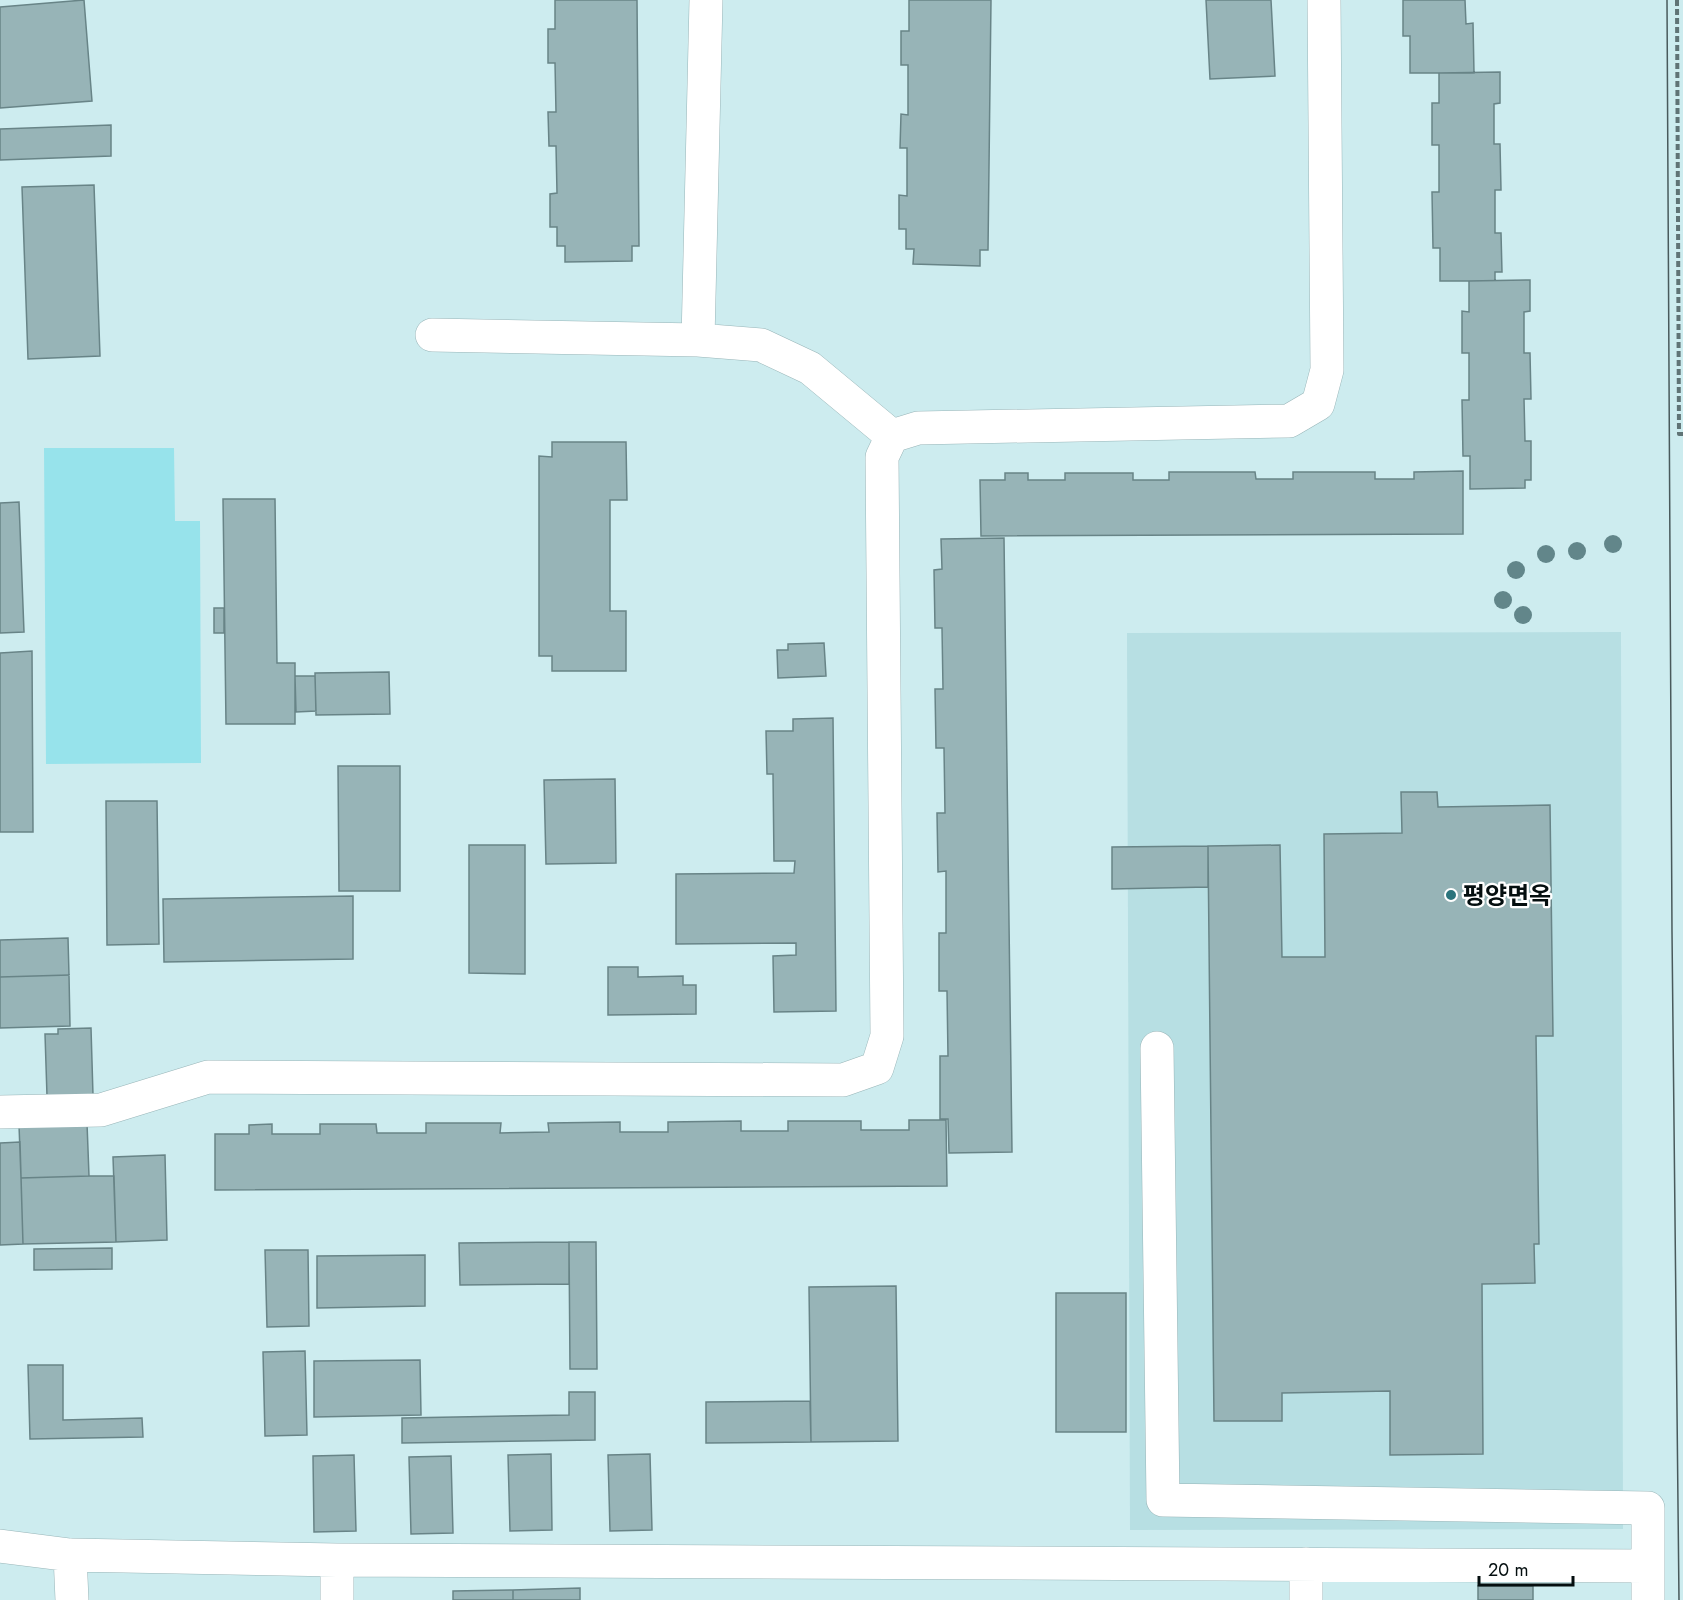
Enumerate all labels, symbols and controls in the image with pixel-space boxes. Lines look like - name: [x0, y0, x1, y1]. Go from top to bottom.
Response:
- place label: 평양면옥: [1463, 878, 1551, 913]
- marker: 평양면옥: [1444, 888, 1458, 902]
- scale bar: [1479, 1549, 1574, 1587]
- text: 20 m: [1488, 1557, 1528, 1583]

